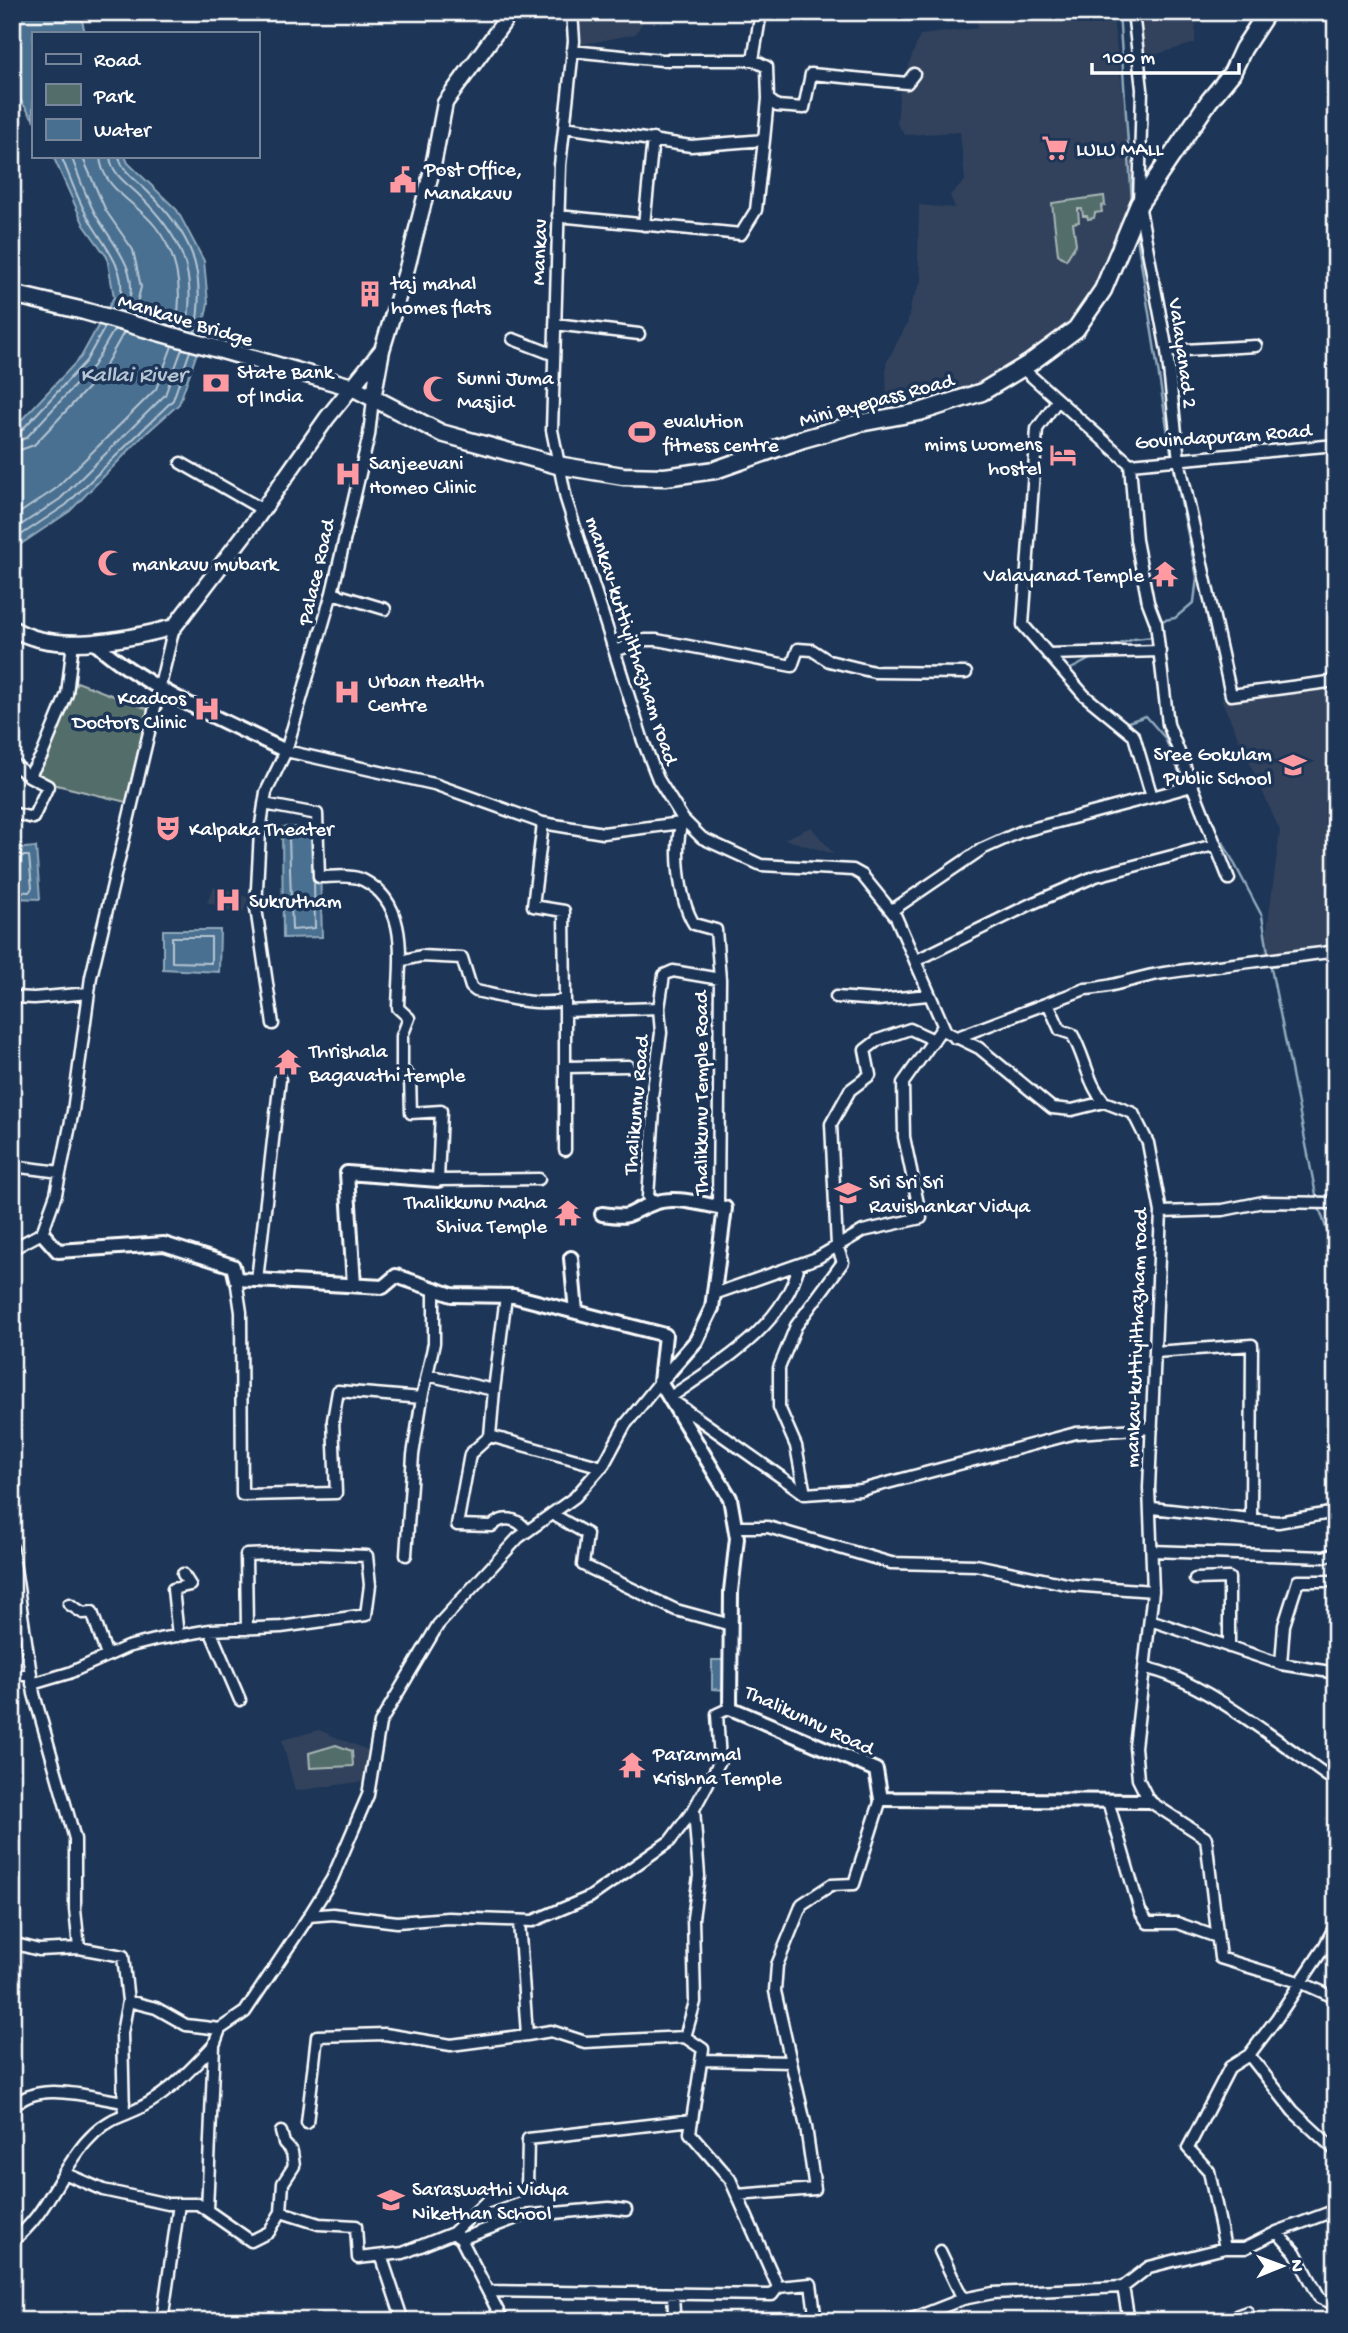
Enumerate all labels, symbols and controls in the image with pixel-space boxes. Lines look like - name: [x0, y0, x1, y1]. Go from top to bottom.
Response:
- legend: [32, 32, 259, 158]
- scale bar: [1092, 32, 1240, 76]
- text: 100 m: [1102, 47, 1155, 72]
- text: Road: [94, 50, 142, 75]
- text: Park: [93, 86, 137, 111]
- text: Water: [94, 120, 152, 145]
- supermarket icon: LULU MALL: [1040, 133, 1070, 163]
- place label: LULU MALL: [1076, 139, 1164, 164]
- place label: Post Office, Manakavu: [423, 159, 522, 208]
- public building icon: Post Office, Manakavu: [388, 165, 418, 195]
- street label: Mankav: [528, 218, 555, 286]
- place label: taj mahal homes flats: [389, 273, 492, 322]
- building icon: taj mahal homes flats: [355, 279, 385, 309]
- street label: Mankave Bridge: [114, 290, 257, 355]
- street label: Valayanad 2: [1160, 296, 1201, 410]
- place label: State Bank of India: [237, 362, 336, 411]
- water label: Kallai River: [80, 363, 191, 390]
- bank icon: State Bank of India: [201, 368, 231, 398]
- place label: Sunni Juma Masjid: [457, 368, 555, 417]
- street label: Mini Byepass Road: [797, 369, 958, 435]
- mosque icon: Sunni Juma Masjid: [421, 374, 451, 404]
- place label: evalution fitness centre: [662, 411, 780, 460]
- sports icon: evalution fitness centre: [627, 417, 657, 447]
- street label: Govindapuram Road: [1134, 420, 1314, 457]
- place label: mims womens hostel: [924, 434, 1043, 483]
- hotel icon: mims womens hostel: [1048, 440, 1078, 470]
- place label: Sanjeevani Homeo Clinic: [369, 453, 477, 502]
- hospital icon: Sanjeevani Homeo Clinic: [333, 459, 363, 489]
- street label: mankav-kuttiyilthazham road: [578, 514, 682, 770]
- street label: Palace Road: [294, 516, 343, 629]
- mosque icon: mankavu mubark: [96, 548, 126, 578]
- place label: mankavu mubark: [132, 554, 281, 579]
- temple icon: Valayanad Temple: [1150, 559, 1180, 589]
- place label: Valayanad Temple: [983, 565, 1145, 590]
- place label: Urban Health Centre: [368, 671, 484, 720]
- hospital icon: Urban Health Centre: [332, 677, 362, 707]
- place label: Kcadcos Doctors Clinic: [70, 688, 187, 737]
- hospital icon: Kcadcos Doctors Clinic: [192, 694, 222, 724]
- place label: Sree Gokulam Public School: [1154, 744, 1272, 793]
- school or university icon: Sree Gokulam Public School: [1278, 750, 1308, 780]
- theatre icon: Kalpaka Theater: [153, 813, 183, 843]
- place label: Kalpaka Theater: [189, 819, 335, 844]
- hospital icon: Sukrutham: [213, 885, 243, 915]
- place label: Sukrutham: [249, 891, 342, 916]
- street label: Thalikkunu Temple Road: [691, 989, 716, 1196]
- street label: Thalikunnu Road: [620, 1033, 657, 1177]
- place label: Thrishala Bagavathi temple: [308, 1041, 467, 1090]
- temple icon: Thrishala Bagavathi temple: [273, 1047, 303, 1077]
- place label: Sri Sri Sri Ravishankar Vidya: [869, 1172, 1031, 1221]
- school or university icon: Sri Sri Sri Ravishankar Vidya: [833, 1178, 863, 1208]
- place label: Thalikkunu Maha Shiva Temple: [403, 1192, 548, 1241]
- temple icon: Thalikkunu Maha Shiva Temple: [553, 1198, 583, 1228]
- street label: mankav-kuttiyilthazham road: [1121, 1206, 1156, 1468]
- street label: Thalikunnu Road: [739, 1681, 879, 1764]
- place label: Parammal Krishna Temple: [652, 1744, 783, 1793]
- temple icon: Parammal Krishna Temple: [617, 1750, 647, 1780]
- place label: Saraswathi Vidya Nikethan School: [412, 2179, 569, 2228]
- school or university icon: Saraswathi Vidya Nikethan School: [376, 2185, 406, 2215]
- north arrow: [1246, 2232, 1316, 2302]
- text: N: [1284, 2259, 1307, 2272]

